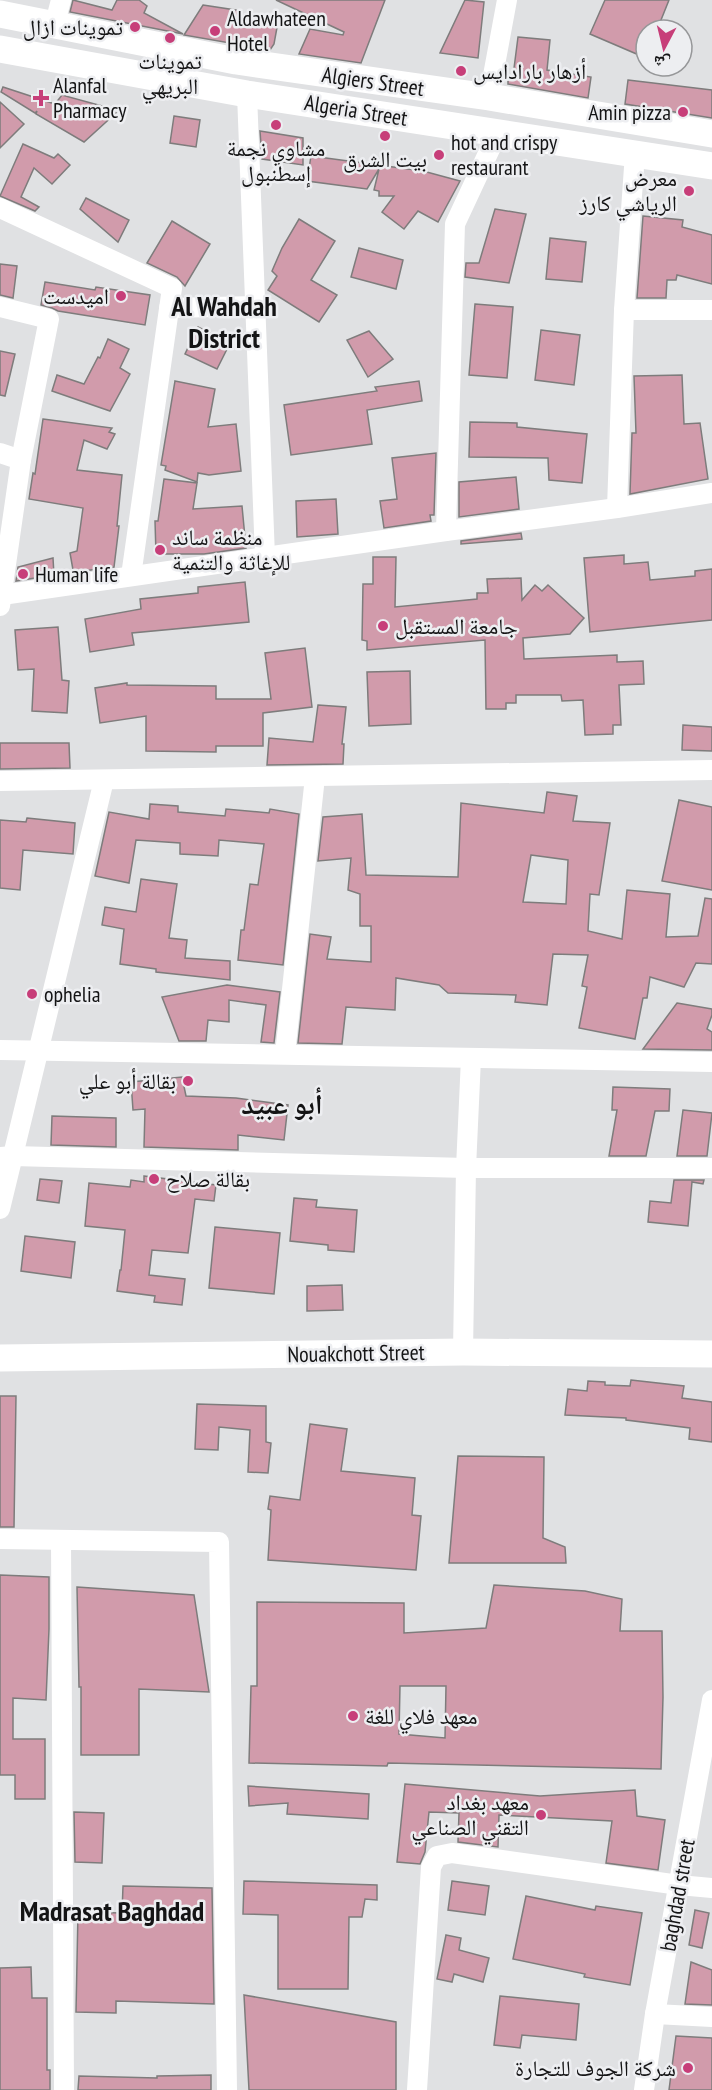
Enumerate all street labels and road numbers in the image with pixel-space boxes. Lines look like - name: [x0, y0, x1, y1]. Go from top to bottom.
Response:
- street label: Algiers Street: [320, 60, 426, 102]
- street label: Algeria Street: [302, 88, 410, 132]
- street label: Nouakchott Street: [287, 1338, 425, 1368]
- street label: baghdad street: [653, 1837, 701, 1953]

